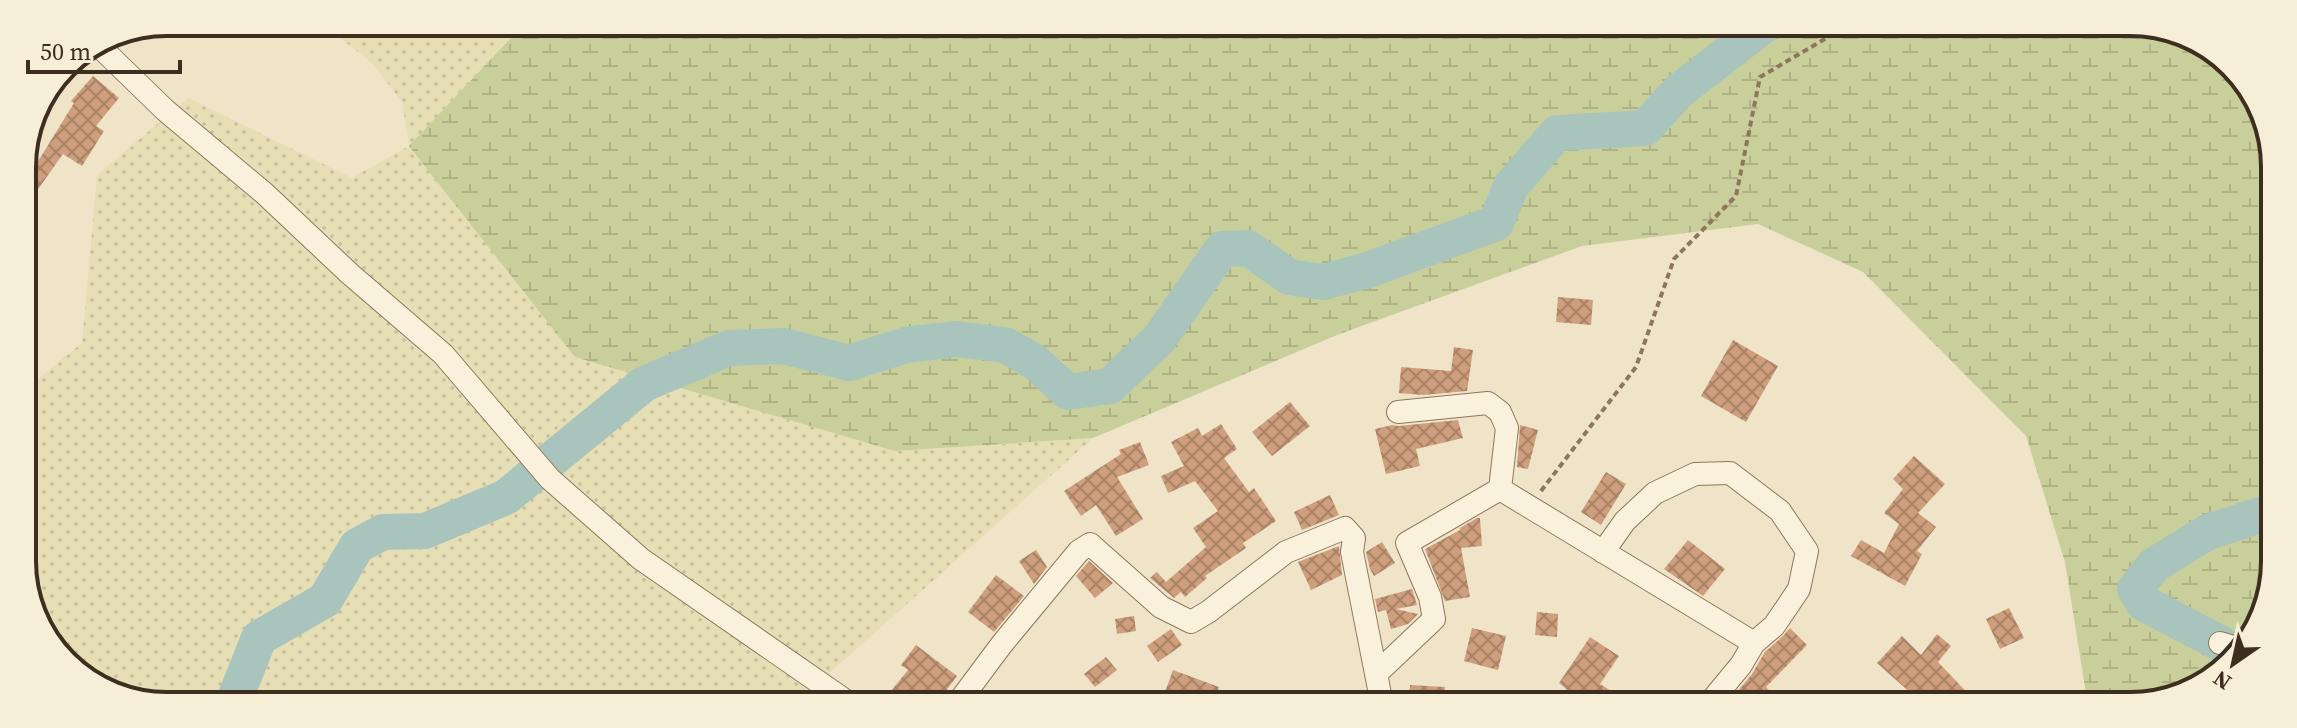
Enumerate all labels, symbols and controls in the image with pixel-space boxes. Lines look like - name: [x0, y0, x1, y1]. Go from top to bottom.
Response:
- scale bar: [28, 24, 180, 74]
- text: 50 m: [40, 35, 91, 68]
- north arrow: [2193, 624, 2273, 704]
- text: N: [2207, 664, 2237, 697]

